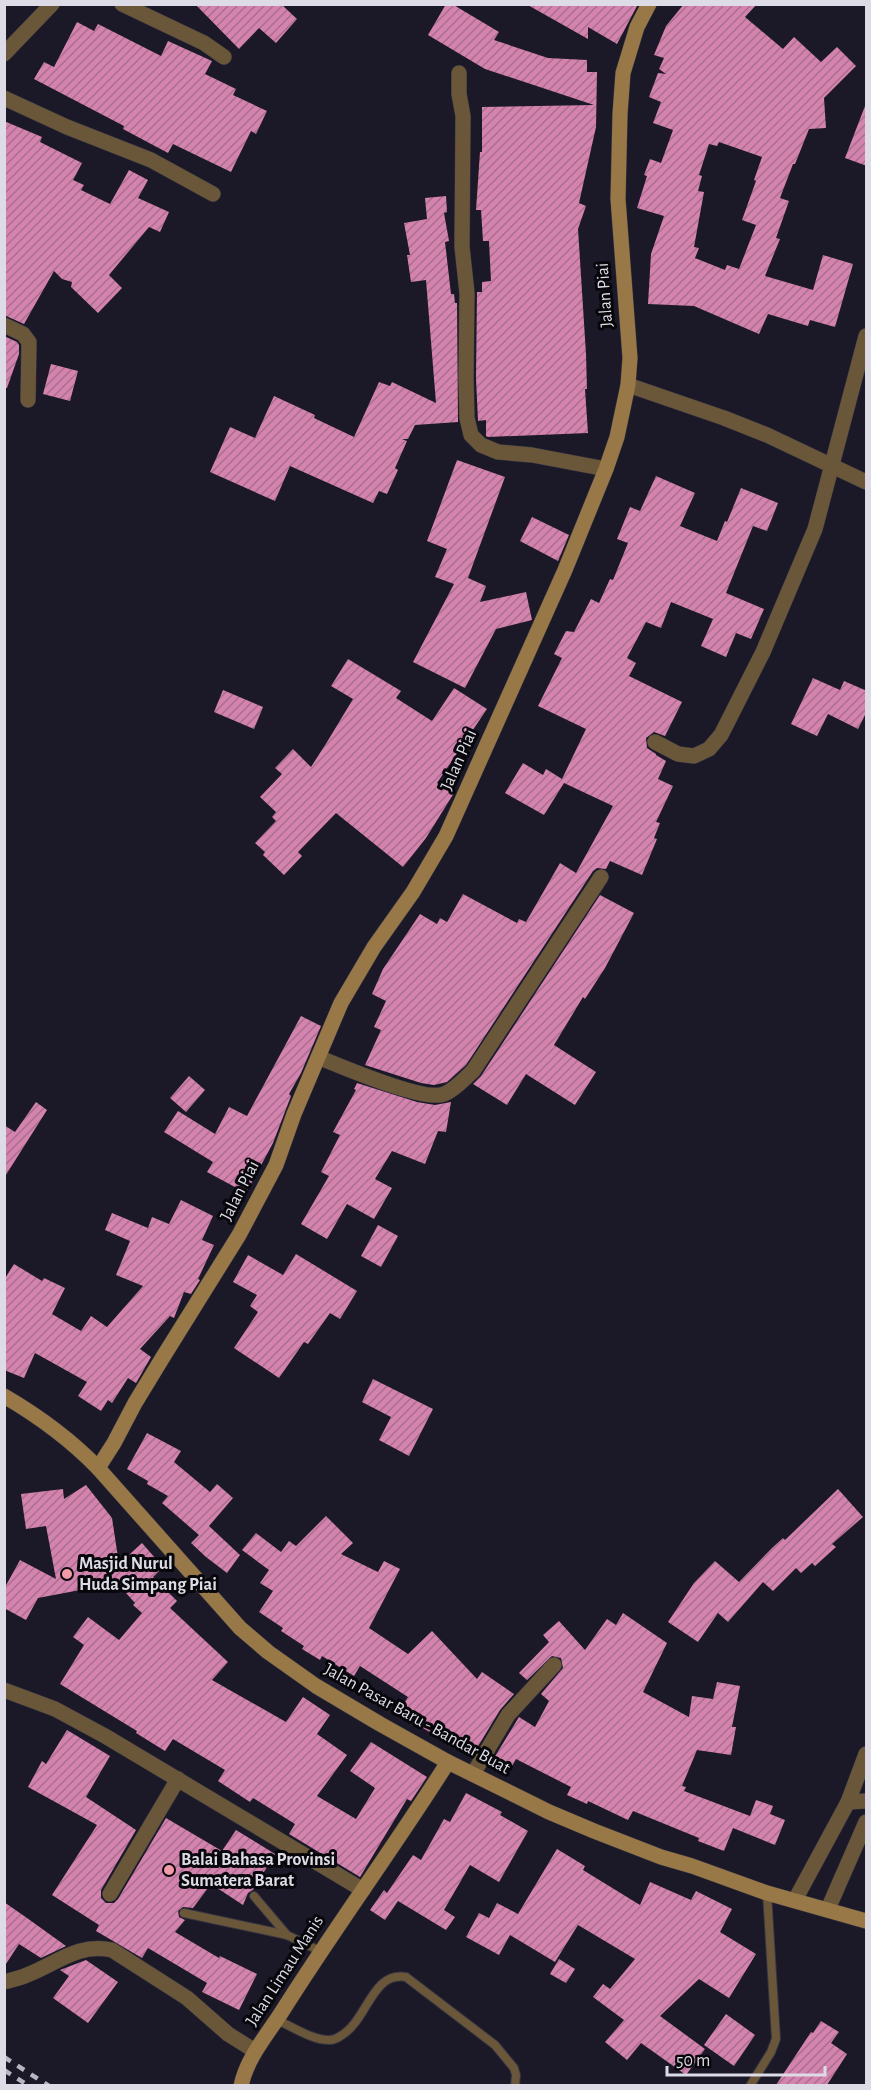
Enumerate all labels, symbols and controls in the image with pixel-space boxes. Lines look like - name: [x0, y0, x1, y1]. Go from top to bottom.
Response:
- street label: Jalan Piai: [594, 262, 616, 328]
- street label: Jalan Piai: [438, 727, 480, 793]
- street label: Jalan Piai: [217, 1158, 263, 1224]
- place label: Masjid Nurul Huda Simpang Piai: [79, 1555, 217, 1594]
- marker: Masjid Nurul Huda Simpang Piai: [60, 1567, 74, 1581]
- street label: Jalan Pasar Baru - Bandar Buat: [321, 1660, 513, 1778]
- place label: Balai Bahasa Provinsi Sumatera Barat: [181, 1851, 335, 1890]
- marker: Balai Bahasa Provinsi Sumatera Barat: [162, 1863, 176, 1877]
- street label: Jalan Limau Manis: [243, 1913, 327, 2029]
- scale bar: [667, 2039, 824, 2077]
- text: 50 m: [676, 2052, 710, 2070]

